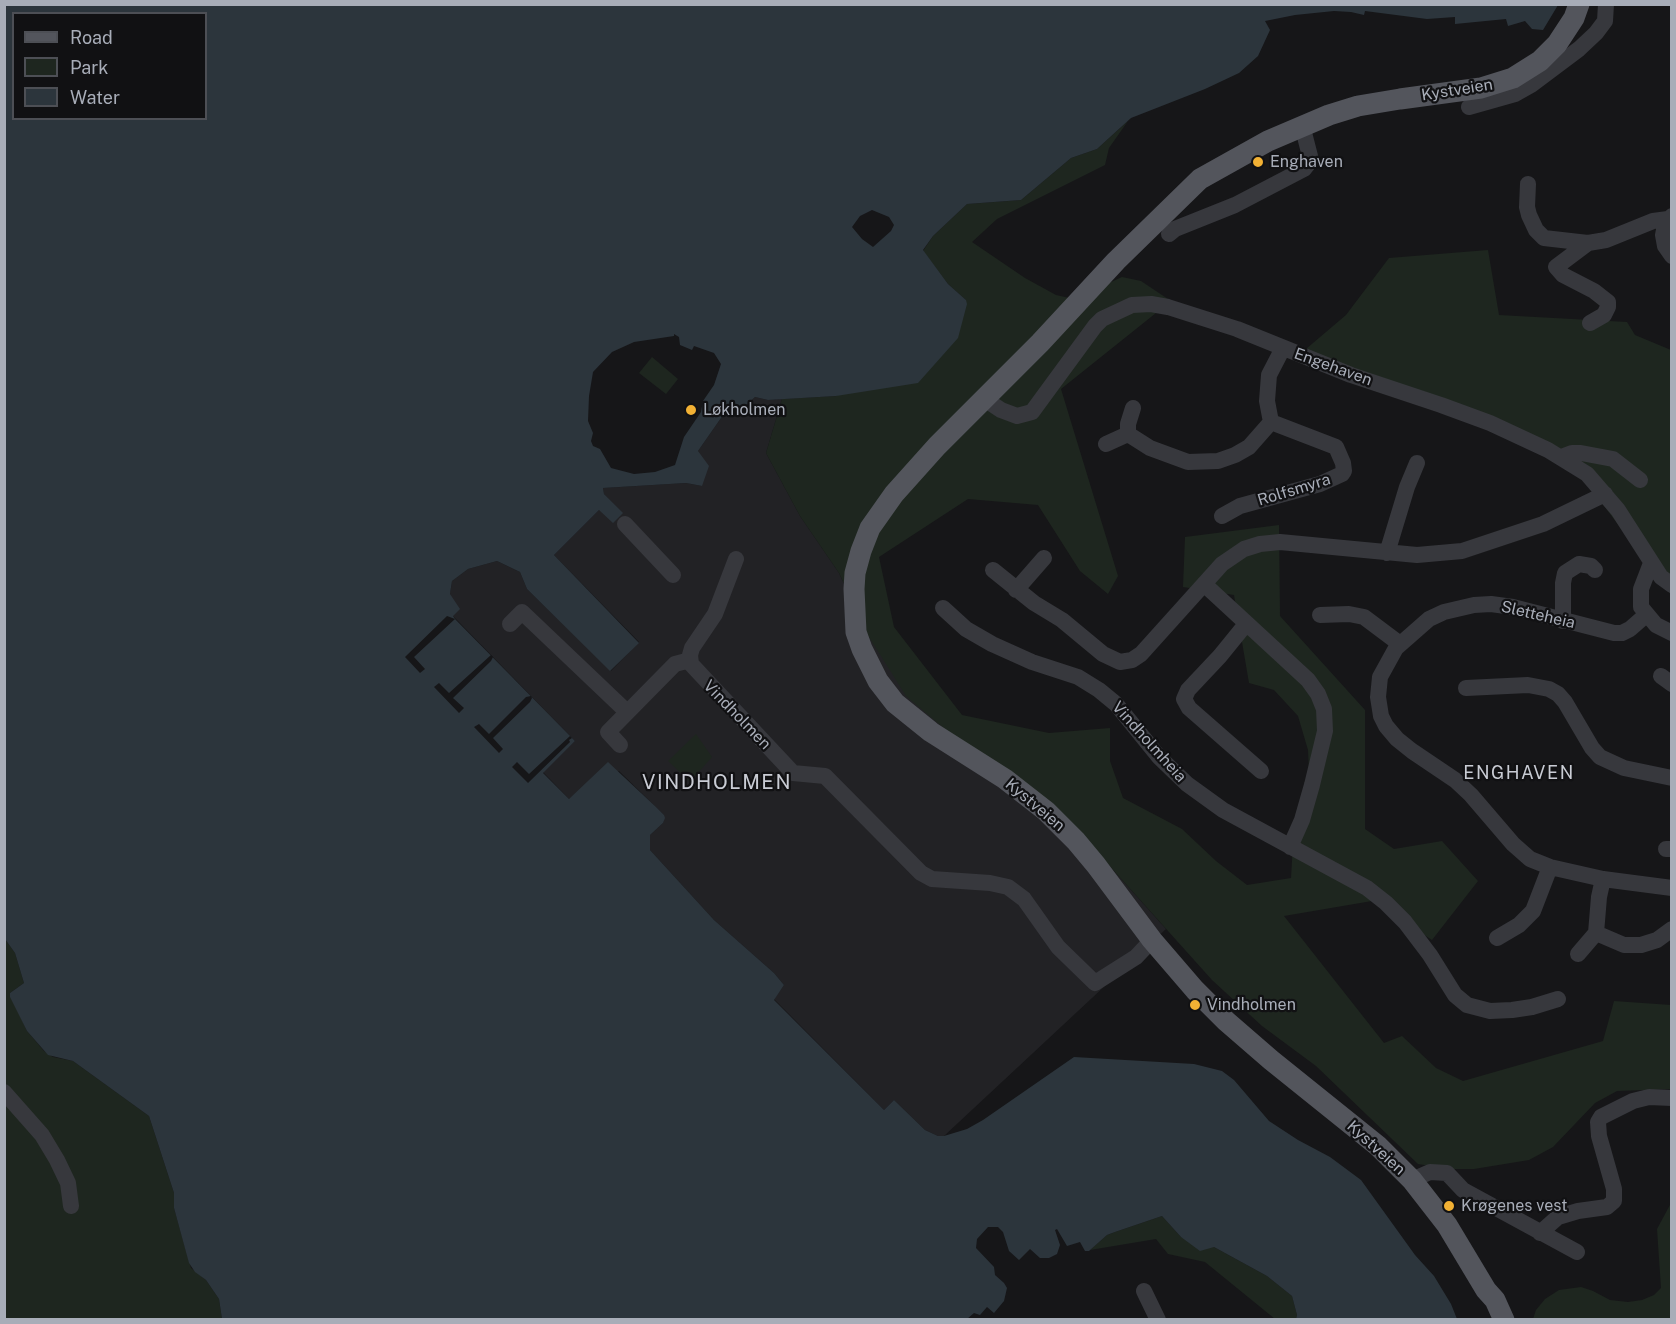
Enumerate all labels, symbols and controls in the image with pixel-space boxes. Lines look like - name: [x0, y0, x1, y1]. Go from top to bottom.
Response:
- legend: [12, 12, 207, 120]
- text: Road: [70, 27, 113, 48]
- text: Park: [70, 57, 108, 78]
- street label: Kystveien: [1420, 75, 1494, 105]
- text: Water: [70, 87, 120, 108]
- place label: Enghaven: [1270, 152, 1343, 172]
- marker: Enghaven: [1251, 155, 1265, 169]
- street label: Engehaven: [1291, 344, 1375, 390]
- place label: Løkholmen: [703, 400, 785, 420]
- marker: Løkholmen: [684, 403, 698, 417]
- street label: Rolfsmyra: [1255, 470, 1333, 510]
- street label: Sletteheia: [1499, 597, 1577, 633]
- street label: Vindholmen: [699, 676, 775, 754]
- street label: Vindholmheia: [1108, 698, 1190, 786]
- district label: ENGHAVEN: [1463, 762, 1575, 784]
- district label: VINDHOLMEN: [642, 771, 792, 795]
- street label: Kystveien: [1001, 774, 1069, 836]
- place label: Vindholmen: [1207, 995, 1296, 1015]
- marker: Vindholmen: [1188, 998, 1202, 1012]
- street label: Kystveien: [1343, 1117, 1409, 1179]
- place label: Krøgenes vest: [1461, 1196, 1567, 1216]
- marker: Krøgenes vest: [1442, 1199, 1456, 1213]

